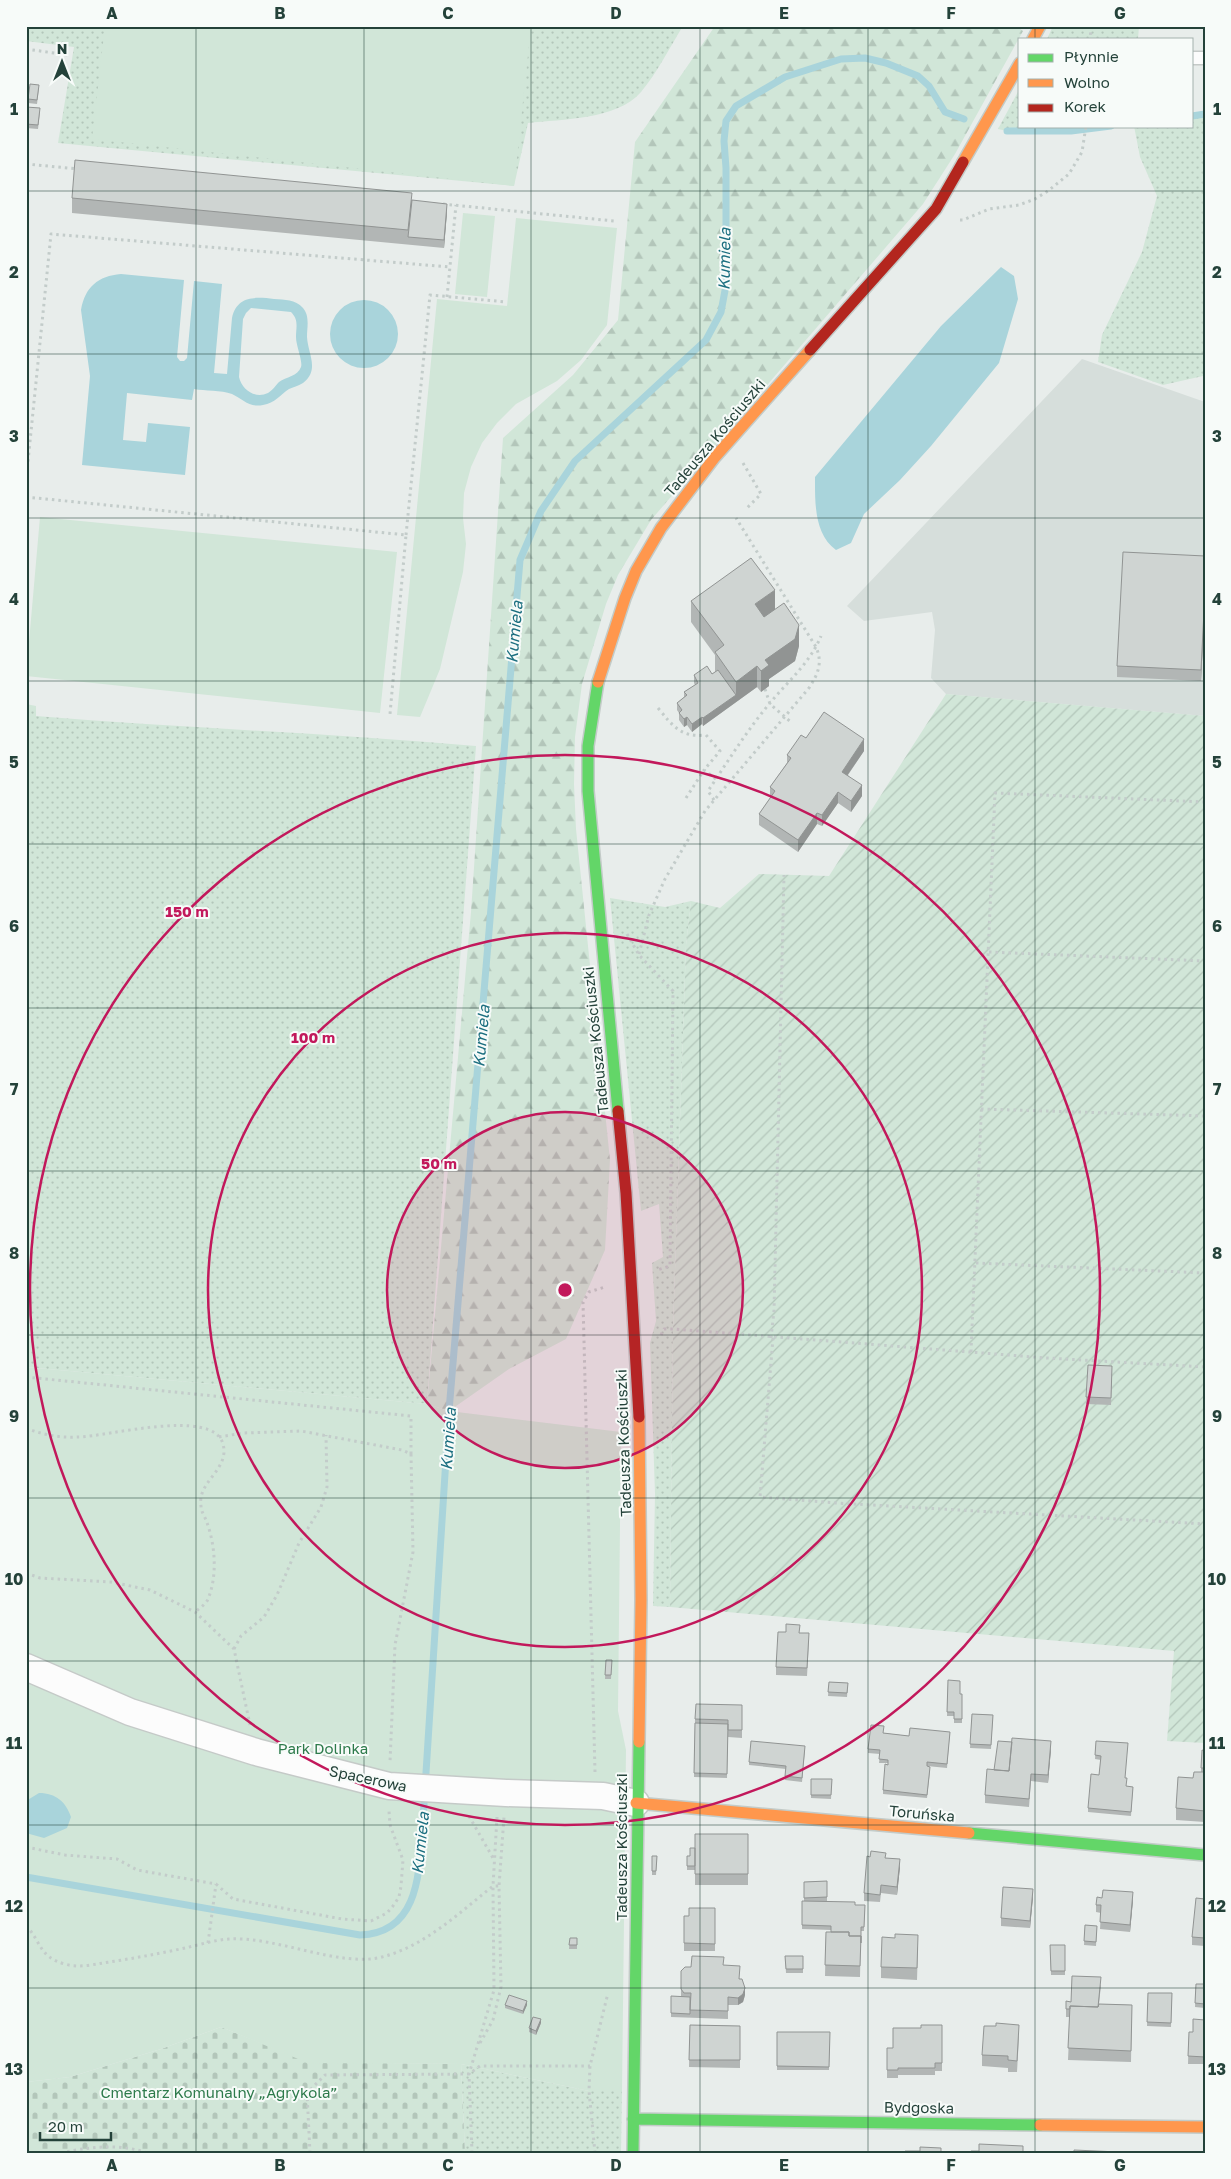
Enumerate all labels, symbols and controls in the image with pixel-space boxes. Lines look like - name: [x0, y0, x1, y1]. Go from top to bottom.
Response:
- text: A: [106, 3, 118, 23]
- text: B: [274, 3, 286, 23]
- text: C: [442, 3, 454, 23]
- text: D: [610, 3, 622, 23]
- text: E: [779, 3, 789, 23]
- text: F: [946, 3, 956, 23]
- text: G: [1114, 3, 1126, 23]
- north arrow: [38, 38, 88, 88]
- legend: [1018, 38, 1194, 128]
- text: N: [57, 40, 67, 57]
- text: Płynnie: [1064, 47, 1119, 65]
- text: Wolno: [1064, 73, 1110, 91]
- text: Korek: [1064, 97, 1106, 115]
- text: 1: [10, 99, 18, 119]
- text: 1: [1213, 99, 1221, 119]
- water label: Kumiela: [713, 227, 735, 290]
- text: 2: [9, 262, 19, 282]
- text: 2: [1212, 262, 1222, 282]
- street label: Tadeusza Kościuszki: [660, 375, 769, 500]
- text: 3: [9, 426, 19, 446]
- text: 3: [1212, 426, 1222, 446]
- text: 4: [9, 589, 19, 609]
- text: 4: [1212, 589, 1222, 609]
- water label: Kumiela: [501, 599, 527, 664]
- text: 5: [9, 752, 19, 772]
- text: 5: [1212, 752, 1222, 772]
- text: 150 m: [165, 902, 209, 920]
- text: 6: [9, 916, 19, 936]
- text: 6: [1212, 916, 1222, 936]
- street label: Tadeusza Kościuszki: [578, 966, 612, 1114]
- water label: Kumiela: [468, 1003, 494, 1068]
- text: 100 m: [291, 1028, 335, 1046]
- text: 7: [10, 1079, 19, 1099]
- text: 7: [1213, 1079, 1222, 1099]
- text: 50 m: [421, 1154, 457, 1172]
- text: 8: [9, 1243, 19, 1263]
- text: 8: [1212, 1243, 1222, 1263]
- centre of rings: [556, 1281, 574, 1299]
- street label: Tadeusza Kościuszki: [611, 1369, 635, 1517]
- text: 9: [9, 1406, 19, 1426]
- water label: Kumiela: [436, 1406, 460, 1471]
- text: 9: [1212, 1406, 1222, 1426]
- text: 10: [5, 1569, 23, 1589]
- text: 10: [1208, 1569, 1226, 1589]
- text: 11: [6, 1733, 22, 1753]
- text: 11: [1209, 1733, 1225, 1753]
- park label: Park Dolinka: [278, 1739, 368, 1757]
- street label: Spacerowa: [328, 1761, 409, 1795]
- street label: Tadeusza Kościuszki: [612, 1773, 630, 1921]
- street label: Toruńska: [888, 1801, 956, 1825]
- water label: Kumiela: [407, 1810, 433, 1875]
- text: 12: [5, 1896, 23, 1916]
- text: 12: [1208, 1896, 1226, 1916]
- text: 13: [5, 2059, 23, 2079]
- text: 13: [1208, 2059, 1226, 2079]
- park label: Cmentarz Komunalny „Agrykola”: [100, 2083, 338, 2101]
- street label: Bydgoska: [884, 2097, 954, 2117]
- scale bar: [40, 2109, 111, 2141]
- text: 20 m: [48, 2117, 83, 2135]
- text: A: [106, 2155, 118, 2175]
- text: B: [274, 2155, 286, 2175]
- text: C: [442, 2155, 454, 2175]
- text: D: [610, 2155, 622, 2175]
- text: E: [779, 2155, 789, 2175]
- text: F: [946, 2155, 956, 2175]
- text: G: [1114, 2155, 1126, 2175]

